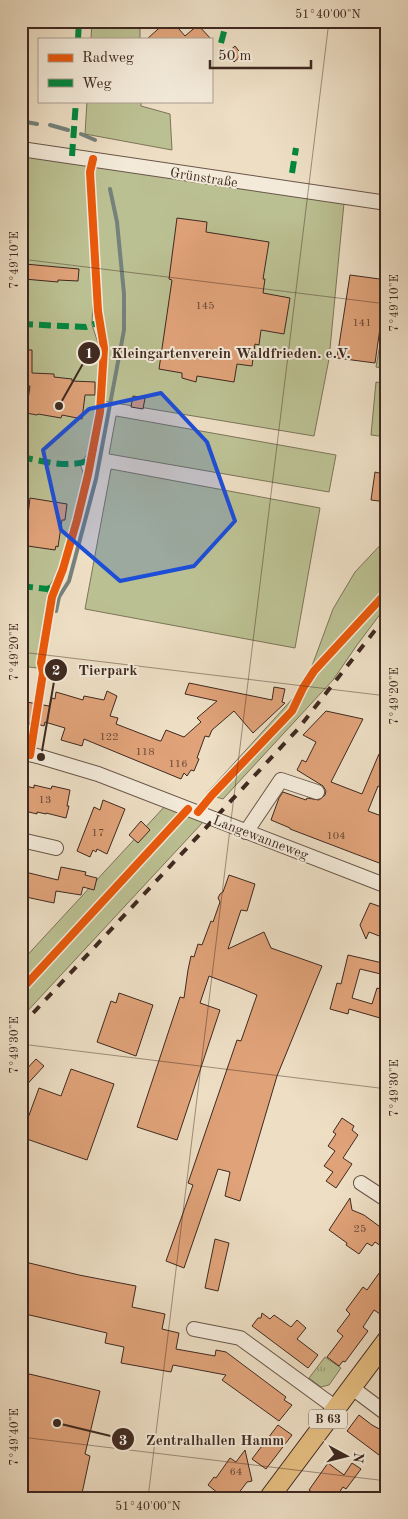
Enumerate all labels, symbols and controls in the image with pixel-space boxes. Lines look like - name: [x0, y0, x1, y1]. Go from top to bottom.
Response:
- text: 51°40'00"N: [295, 8, 361, 21]
- legend: [38, 38, 212, 102]
- scale bar: [210, 38, 312, 70]
- text: 50 m: [218, 49, 252, 64]
- text: Radweg: [82, 51, 134, 66]
- text: Weg: [82, 77, 112, 92]
- street label: Grünstraße: [169, 166, 239, 190]
- text: 7°49'10"E: [9, 231, 21, 289]
- text: 7°49'10"E: [389, 274, 401, 332]
- house number: 145: [195, 301, 215, 312]
- house number: 141: [352, 318, 372, 329]
- callout: Kleingartenverein Waldfrieden. e.V.: [77, 338, 361, 368]
- text: 1: [85, 347, 93, 362]
- text: Kleingartenverein Waldfrieden. e.V.: [111, 347, 351, 362]
- text: 7°49'20"E: [9, 623, 21, 681]
- callout: Tierpark: [44, 655, 148, 685]
- text: 2: [52, 664, 60, 679]
- text: Tierpark: [78, 664, 138, 679]
- text: 7°49'20"E: [389, 667, 401, 725]
- house number: 122: [99, 732, 119, 743]
- house number: 118: [135, 747, 155, 758]
- house number: 116: [168, 759, 188, 770]
- house number: 13: [39, 795, 51, 806]
- street label: Langewanneweg: [211, 813, 311, 863]
- house number: 17: [92, 828, 104, 839]
- house number: 104: [326, 831, 346, 842]
- text: 7°49'30"E: [9, 1016, 21, 1074]
- text: 7°49'30"E: [389, 1059, 401, 1117]
- house number: 25: [354, 1224, 366, 1235]
- text: 7°49'40"E: [9, 1408, 21, 1466]
- road number: B 63: [309, 1410, 347, 1428]
- callout: Zentralhallen Hamm: [111, 1424, 294, 1454]
- north arrow: [320, 1432, 370, 1482]
- text: 3: [119, 1434, 127, 1449]
- text: Zentralhallen Hamm: [146, 1434, 284, 1449]
- text: N: [350, 1451, 366, 1464]
- house number: 64: [230, 1467, 242, 1478]
- text: 51°40'00"N: [115, 1500, 181, 1513]

